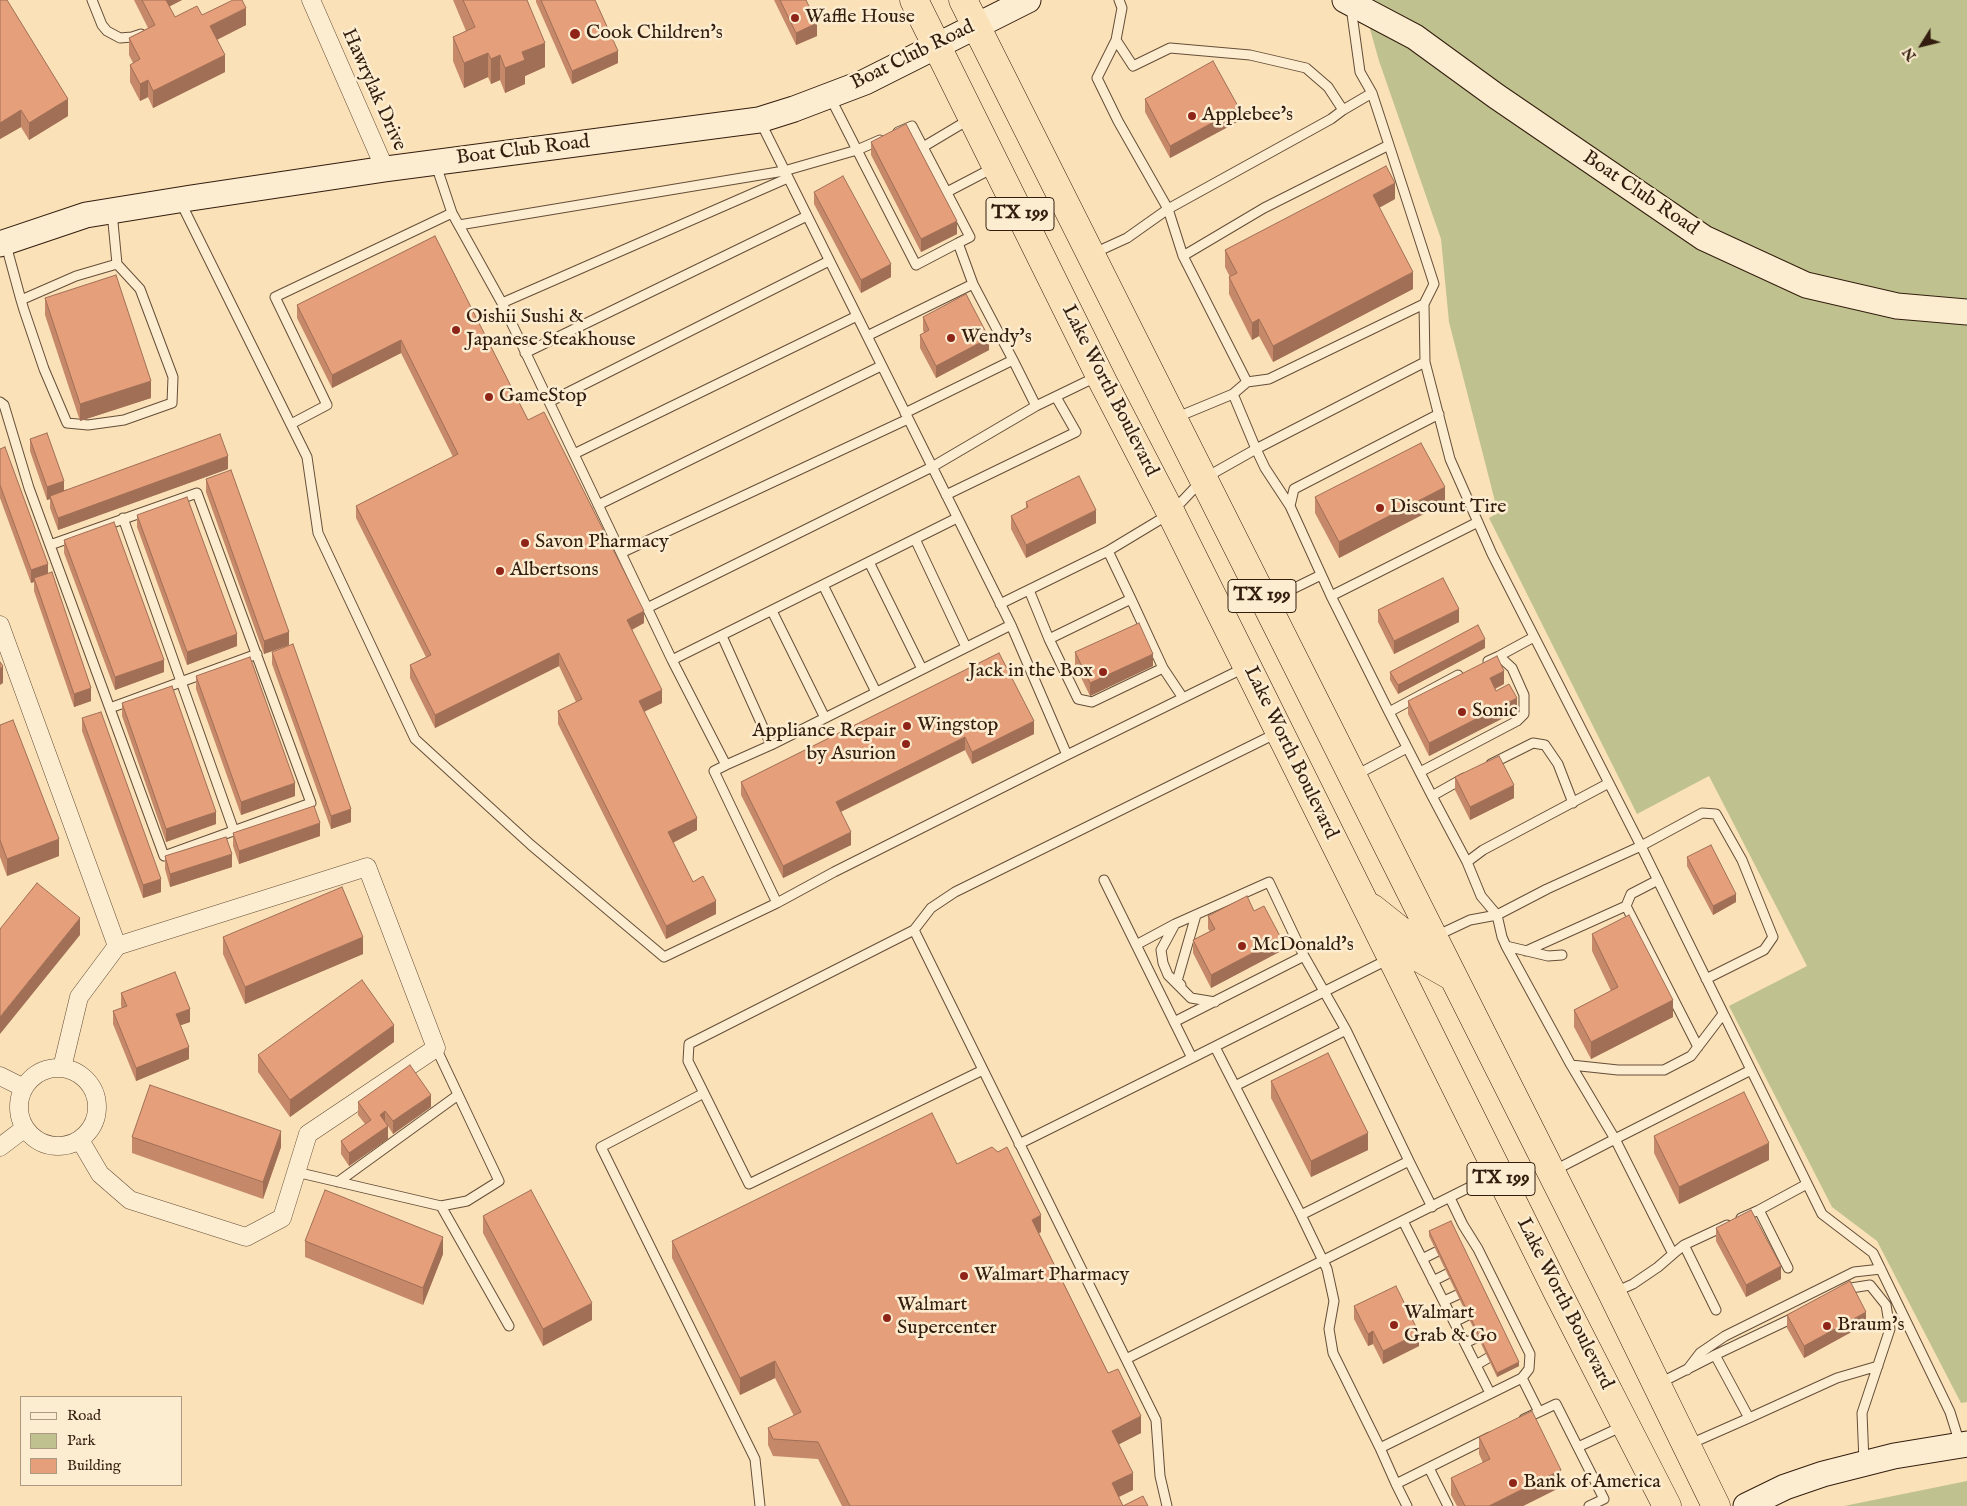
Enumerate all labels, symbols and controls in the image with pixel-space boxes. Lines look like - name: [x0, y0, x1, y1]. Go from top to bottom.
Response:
- place label: Waffle House: [805, 6, 915, 30]
- marker: Waffle House: [789, 12, 801, 24]
- street label: Boat Club Road: [847, 16, 979, 96]
- north arrow: [1897, 20, 1947, 70]
- place label: Cook Children's: [586, 22, 723, 46]
- street label: Hawrylak Drive: [335, 25, 411, 155]
- marker: Cook Children's: [568, 27, 582, 41]
- text: N: [1899, 44, 1921, 64]
- place label: Applebee's: [1202, 104, 1293, 128]
- marker: Applebee's: [1186, 110, 1198, 122]
- street label: Boat Club Road: [455, 131, 591, 171]
- street label: Boat Club Road: [1578, 147, 1702, 241]
- road number: TX 199: [986, 198, 1054, 230]
- street label: Lake Worth Boulevard: [1055, 301, 1163, 481]
- place label: Oishii Sushi & Japanese Steakhouse: [466, 306, 636, 353]
- marker: Oishii Sushi & Japanese Steakhouse: [450, 324, 462, 336]
- place label: Wendy's: [961, 326, 1032, 350]
- marker: Wendy's: [945, 332, 957, 344]
- place label: GameStop: [499, 385, 587, 409]
- marker: GameStop: [483, 391, 495, 403]
- place label: Discount Tire: [1390, 496, 1506, 520]
- marker: Discount Tire: [1374, 502, 1386, 514]
- place label: Savon Pharmacy: [535, 531, 669, 555]
- marker: Savon Pharmacy: [519, 537, 531, 549]
- place label: Albertsons: [510, 559, 599, 583]
- marker: Albertsons: [494, 565, 506, 577]
- road number: TX 199: [1228, 580, 1296, 612]
- place label: Jack in the Box: [968, 660, 1093, 684]
- street label: Lake Worth Boulevard: [1238, 663, 1342, 843]
- marker: Jack in the Box: [1097, 666, 1109, 678]
- place label: Sonic: [1472, 700, 1517, 724]
- marker: Sonic: [1456, 706, 1468, 718]
- place label: Wingstop: [917, 714, 998, 738]
- place label: Appliance Repair by Asurion: [752, 720, 896, 767]
- marker: Wingstop: [901, 720, 913, 732]
- marker: Appliance Repair by Asurion: [900, 738, 912, 750]
- place label: McDonald's: [1252, 934, 1354, 958]
- marker: McDonald's: [1236, 940, 1248, 952]
- road number: TX 199: [1467, 1162, 1535, 1196]
- street label: Lake Worth Boulevard: [1510, 1214, 1618, 1394]
- place label: Walmart Pharmacy: [974, 1264, 1129, 1288]
- marker: Walmart Pharmacy: [958, 1270, 970, 1282]
- place label: Walmart Supercenter: [897, 1294, 997, 1341]
- place label: Walmart Grab & Go: [1404, 1302, 1497, 1349]
- marker: Walmart Supercenter: [881, 1312, 893, 1324]
- place label: Braum's: [1837, 1314, 1904, 1338]
- marker: Walmart Grab & Go: [1388, 1319, 1400, 1331]
- marker: Braum's: [1821, 1320, 1833, 1332]
- legend: [20, 1396, 182, 1486]
- text: Road: [67, 1406, 101, 1425]
- text: Park: [67, 1431, 96, 1450]
- text: Building: [67, 1456, 121, 1475]
- place label: Bank of America: [1523, 1471, 1661, 1495]
- marker: Bank of America: [1507, 1477, 1519, 1489]

